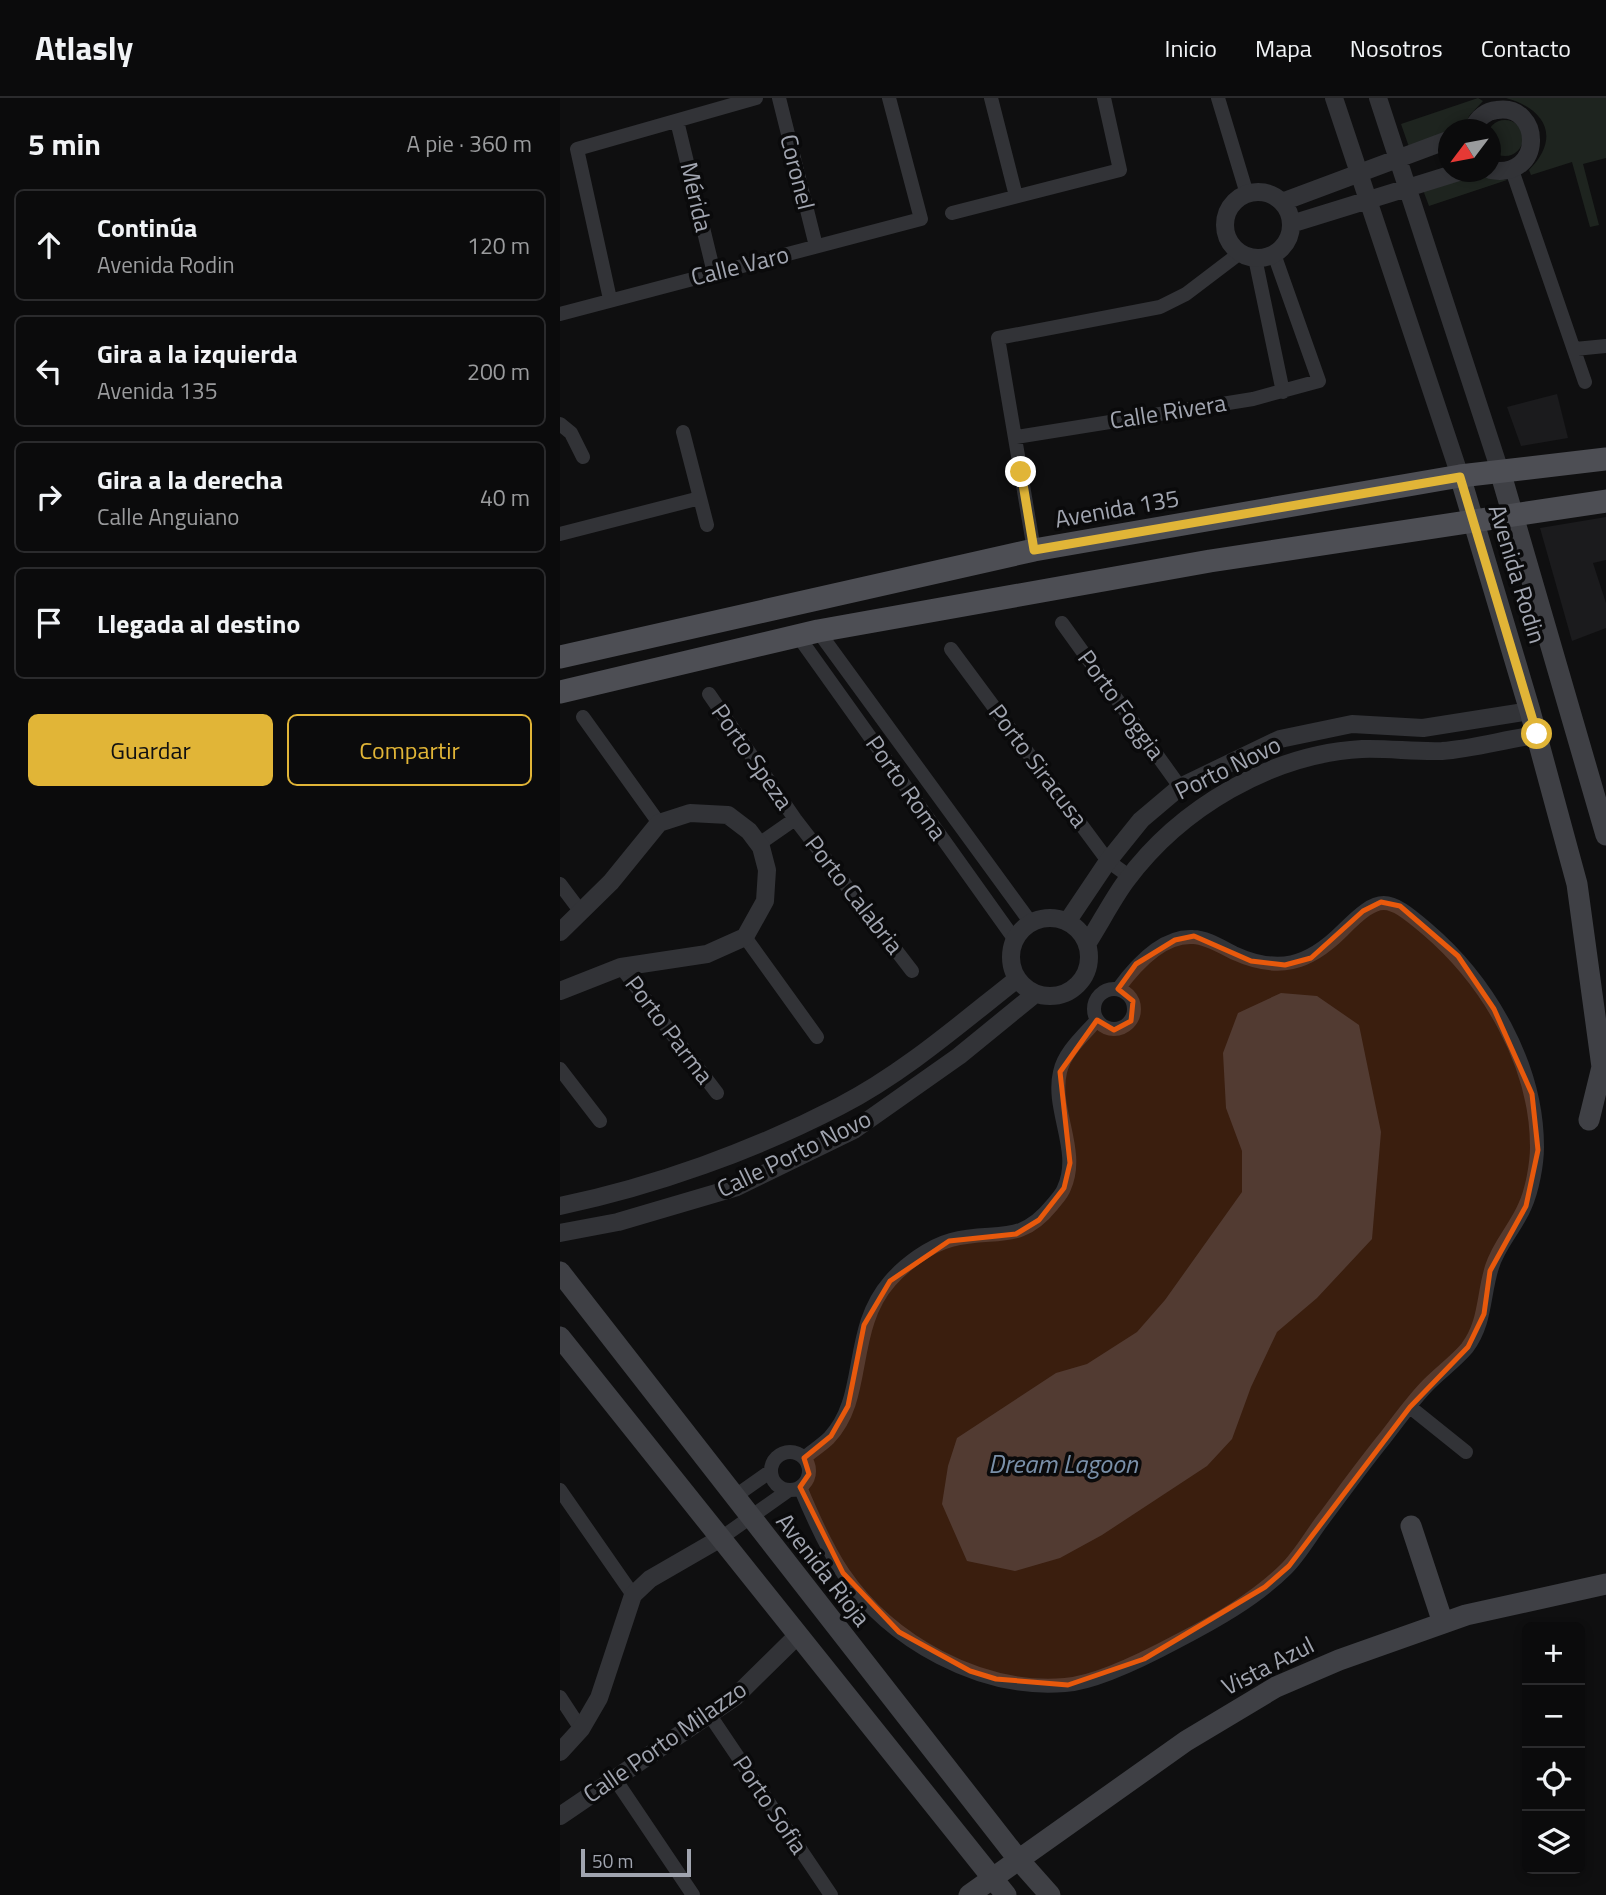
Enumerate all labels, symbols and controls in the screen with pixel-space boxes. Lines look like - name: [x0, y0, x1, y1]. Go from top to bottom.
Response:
- text: Atlasly: [35, 23, 133, 73]
- text: Inicio: [1165, 30, 1217, 66]
- text: Mapa: [1255, 30, 1312, 66]
- text: Nosotros: [1350, 30, 1443, 66]
- text: Contacto: [1481, 30, 1571, 66]
- north arrow: [1438, 119, 1501, 182]
- text: 5 min: [28, 121, 101, 167]
- text: A pie · 360 m: [406, 126, 532, 161]
- street label: Coronel: [771, 130, 825, 213]
- street label: Mérida: [672, 158, 722, 235]
- text: Continúa: [97, 208, 197, 247]
- icon: ahead: [30, 226, 68, 264]
- text: 120 m: [467, 228, 530, 263]
- street label: Calle Varo: [687, 236, 792, 295]
- text: Avenida Rodin: [97, 247, 235, 282]
- text: Gira a la izquierda: [97, 334, 298, 373]
- icon: left: [30, 352, 68, 390]
- text: 200 m: [467, 354, 530, 389]
- text: Avenida 135: [97, 373, 218, 408]
- street label: Calle Rivera: [1107, 384, 1229, 438]
- route end: [1005, 456, 1036, 487]
- text: Gira a la derecha: [97, 460, 283, 499]
- icon: right: [30, 478, 68, 516]
- street label: Avenida 135: [1052, 479, 1182, 537]
- text: 40 m: [480, 480, 530, 515]
- text: Calle Anguiano: [97, 499, 240, 534]
- street label: Avenida Rodin: [1480, 500, 1556, 648]
- icon: arrive: [30, 604, 68, 642]
- text: Llegada al destino: [97, 604, 300, 643]
- street label: Porto Foggia: [1070, 642, 1174, 767]
- street label: Porto Speza: [703, 696, 803, 817]
- street label: Porto Siracusa: [980, 696, 1097, 835]
- button: Guardar: [28, 714, 273, 786]
- button: Compartir: [287, 714, 532, 786]
- route start: [1521, 718, 1552, 749]
- street label: Porto Novo: [1168, 726, 1287, 808]
- street label: Porto Roma: [857, 728, 956, 847]
- street label: Porto Calabria: [797, 827, 913, 962]
- street label: Porto Parma: [617, 967, 723, 1091]
- street label: Calle Porto Novo: [710, 1100, 877, 1206]
- water label: Dream Lagoon: [988, 1444, 1139, 1483]
- street label: Avenida Rioja: [768, 1505, 880, 1634]
- map controls: [1522, 1622, 1585, 1874]
- button: +: [1522, 1622, 1585, 1685]
- street label: Vista Azul: [1215, 1626, 1320, 1704]
- street label: Calle Porto Milazzo: [575, 1671, 754, 1811]
- button: −: [1522, 1685, 1585, 1748]
- street label: Porto Sofia: [724, 1748, 817, 1861]
- button: locate: [1522, 1748, 1585, 1811]
- button: layers: [1522, 1811, 1585, 1874]
- scale bar: [581, 1846, 691, 1878]
- text: 50 m: [592, 1846, 633, 1875]

